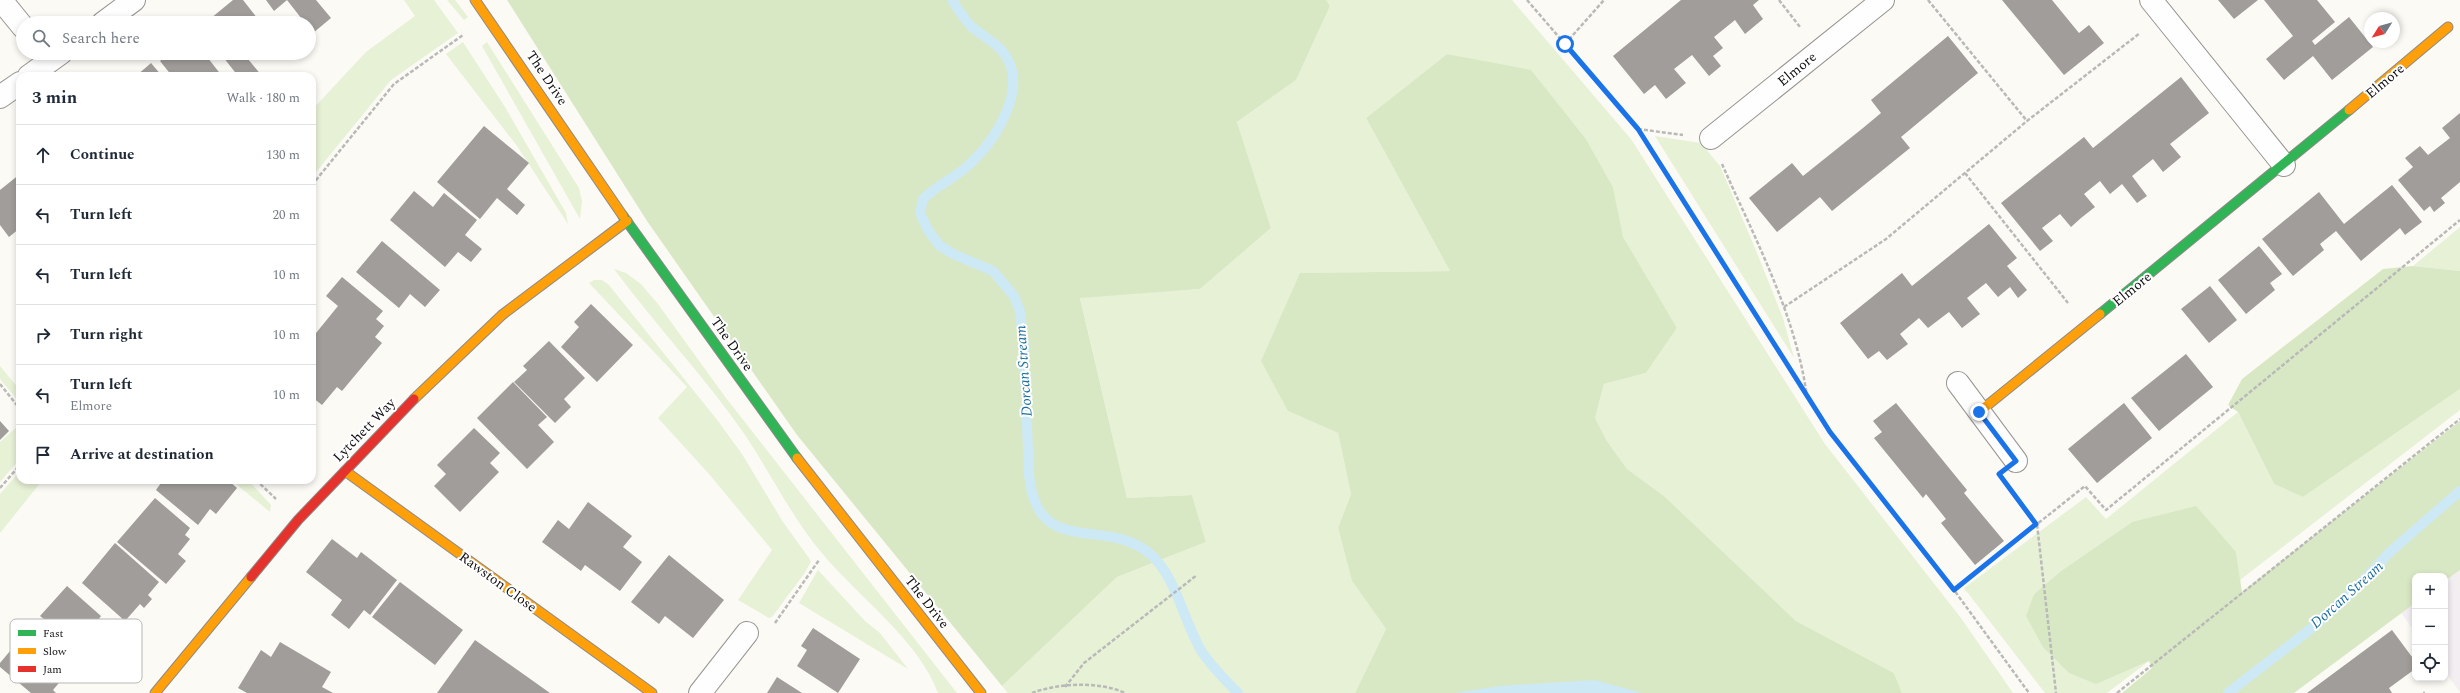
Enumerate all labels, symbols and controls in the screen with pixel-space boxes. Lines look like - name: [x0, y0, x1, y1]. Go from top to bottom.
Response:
- north arrow: [2364, 12, 2400, 48]
- search box: [16, 16, 316, 60]
- icon: search: [30, 27, 52, 49]
- text: Search here: [62, 27, 140, 50]
- route start: [1556, 35, 1574, 53]
- street label: The Drive: [521, 46, 573, 110]
- street label: Elmore: [1773, 46, 1821, 91]
- street label: Elmore: [2361, 58, 2409, 104]
- text: 3 min: [32, 85, 77, 111]
- text: Walk · 180 m: [226, 88, 300, 108]
- text: Continue: [70, 143, 135, 166]
- icon: ahead: [32, 144, 54, 166]
- text: 130 m: [266, 145, 300, 165]
- text: Turn left: [70, 203, 132, 226]
- icon: left: [32, 204, 54, 226]
- text: 20 m: [273, 205, 300, 225]
- text: Turn left: [70, 263, 132, 286]
- icon: left: [32, 264, 54, 286]
- text: 10 m: [273, 265, 300, 285]
- street label: Elmore: [2108, 266, 2156, 311]
- street label: The Drive: [706, 313, 759, 376]
- text: Turn right: [70, 323, 143, 346]
- icon: right: [32, 324, 54, 346]
- water label: Dorcan Stream: [1009, 324, 1039, 418]
- text: 10 m: [273, 325, 300, 345]
- text: Turn left: [70, 373, 132, 396]
- icon: left: [32, 384, 54, 406]
- text: 10 m: [273, 385, 300, 405]
- street label: Lytchett Way: [328, 392, 401, 467]
- text: Elmore: [70, 396, 112, 416]
- route end: [1970, 403, 1988, 421]
- text: Arrive at destination: [70, 443, 214, 466]
- icon: arrive: [32, 444, 54, 466]
- street label: Rawston Close: [455, 547, 541, 618]
- water label: Dorcan Stream: [2305, 555, 2389, 634]
- street label: The Drive: [900, 571, 955, 633]
- map controls: [2412, 573, 2448, 681]
- button: +: [2412, 573, 2448, 609]
- button: −: [2412, 609, 2448, 645]
- legend: [10, 619, 142, 683]
- text: Fast: [43, 625, 64, 642]
- text: Slow: [43, 643, 67, 660]
- button: locate: [2412, 645, 2448, 681]
- text: Jam: [43, 661, 62, 678]

